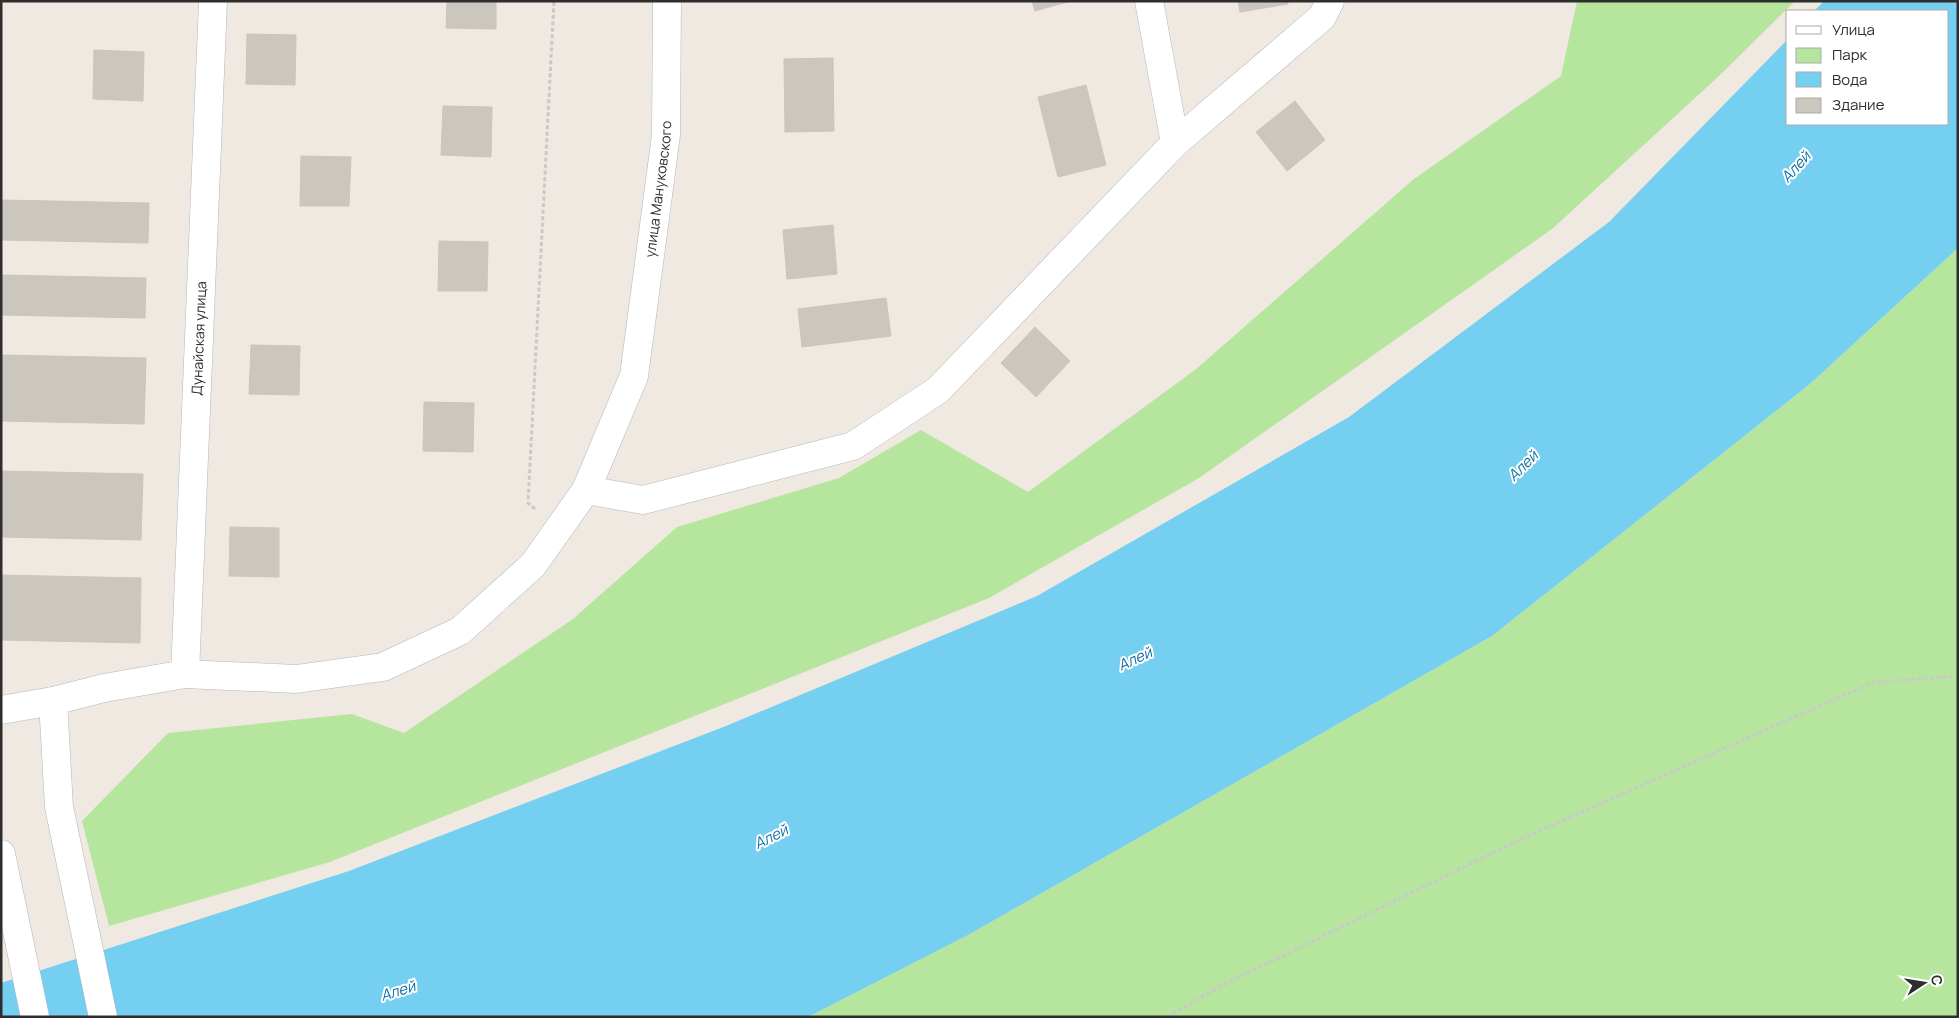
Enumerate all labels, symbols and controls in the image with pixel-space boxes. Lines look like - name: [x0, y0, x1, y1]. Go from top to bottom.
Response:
- legend: [1786, 10, 1949, 125]
- text: Улица: [1832, 19, 1875, 40]
- text: Парк: [1832, 44, 1868, 65]
- text: Вода: [1832, 69, 1867, 90]
- text: Здание: [1832, 94, 1885, 115]
- street label: улица Мануковского: [640, 121, 675, 259]
- water label: Алей: [1776, 145, 1816, 187]
- street label: Дунайская улица: [187, 281, 210, 396]
- water label: Алей: [1503, 445, 1544, 486]
- water label: Алей: [1114, 641, 1157, 676]
- water label: Алей: [750, 818, 793, 854]
- north arrow: [1899, 958, 1949, 1008]
- text: С: [1927, 973, 1948, 987]
- water label: Алей: [378, 975, 419, 1006]

